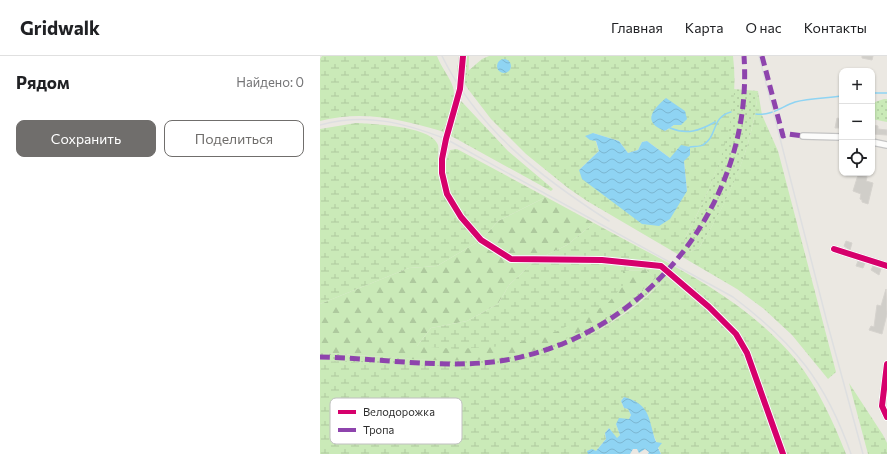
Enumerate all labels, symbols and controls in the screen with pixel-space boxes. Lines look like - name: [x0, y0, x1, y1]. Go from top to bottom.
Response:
- text: Gridwalk: [20, 16, 100, 39]
- text: Главная: [611, 19, 663, 36]
- text: Карта: [685, 19, 723, 36]
- text: О нас: [745, 19, 782, 36]
- text: Контакты: [804, 19, 867, 36]
- map controls: [839, 68, 875, 176]
- button: +: [839, 68, 875, 104]
- text: Рядом: [16, 72, 70, 93]
- text: Найдено: 0: [236, 74, 304, 90]
- button: −: [839, 104, 875, 140]
- button: Сохранить: [16, 120, 156, 157]
- button: Поделиться: [164, 120, 304, 157]
- button: locate: [839, 140, 875, 176]
- legend: [330, 398, 462, 444]
- text: Велодорожка: [363, 405, 435, 418]
- text: Тропа: [363, 423, 394, 436]

